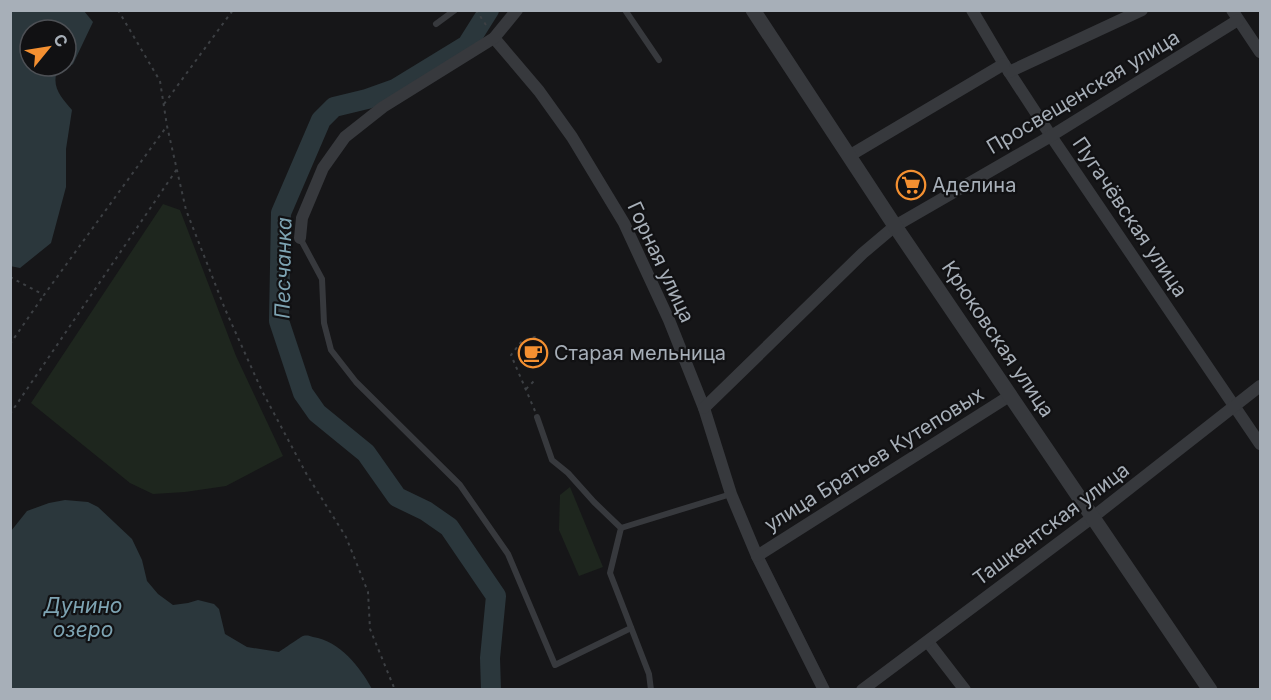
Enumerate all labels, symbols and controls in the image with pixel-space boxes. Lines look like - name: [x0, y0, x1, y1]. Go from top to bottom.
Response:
- north arrow: [18, 18, 78, 78]
- street label: Просвещенская улица: [982, 25, 1184, 159]
- text: С: [49, 30, 73, 51]
- street label: Пугачёвская улица: [1068, 132, 1192, 302]
- supermarket icon: Аделина: [895, 169, 927, 201]
- place label: Аделина: [932, 173, 1016, 197]
- street label: Горная улица: [622, 198, 700, 326]
- water label: Песчанка: [270, 217, 296, 319]
- street label: Крюковская улица: [937, 256, 1059, 422]
- cafe icon: Старая мельница: [517, 337, 549, 369]
- place label: Старая мельница: [554, 341, 726, 365]
- street label: улица Братьев Кутеповых: [760, 381, 988, 536]
- street label: Ташкентская улица: [968, 458, 1134, 590]
- water label: Дунино озеро: [43, 593, 122, 642]

